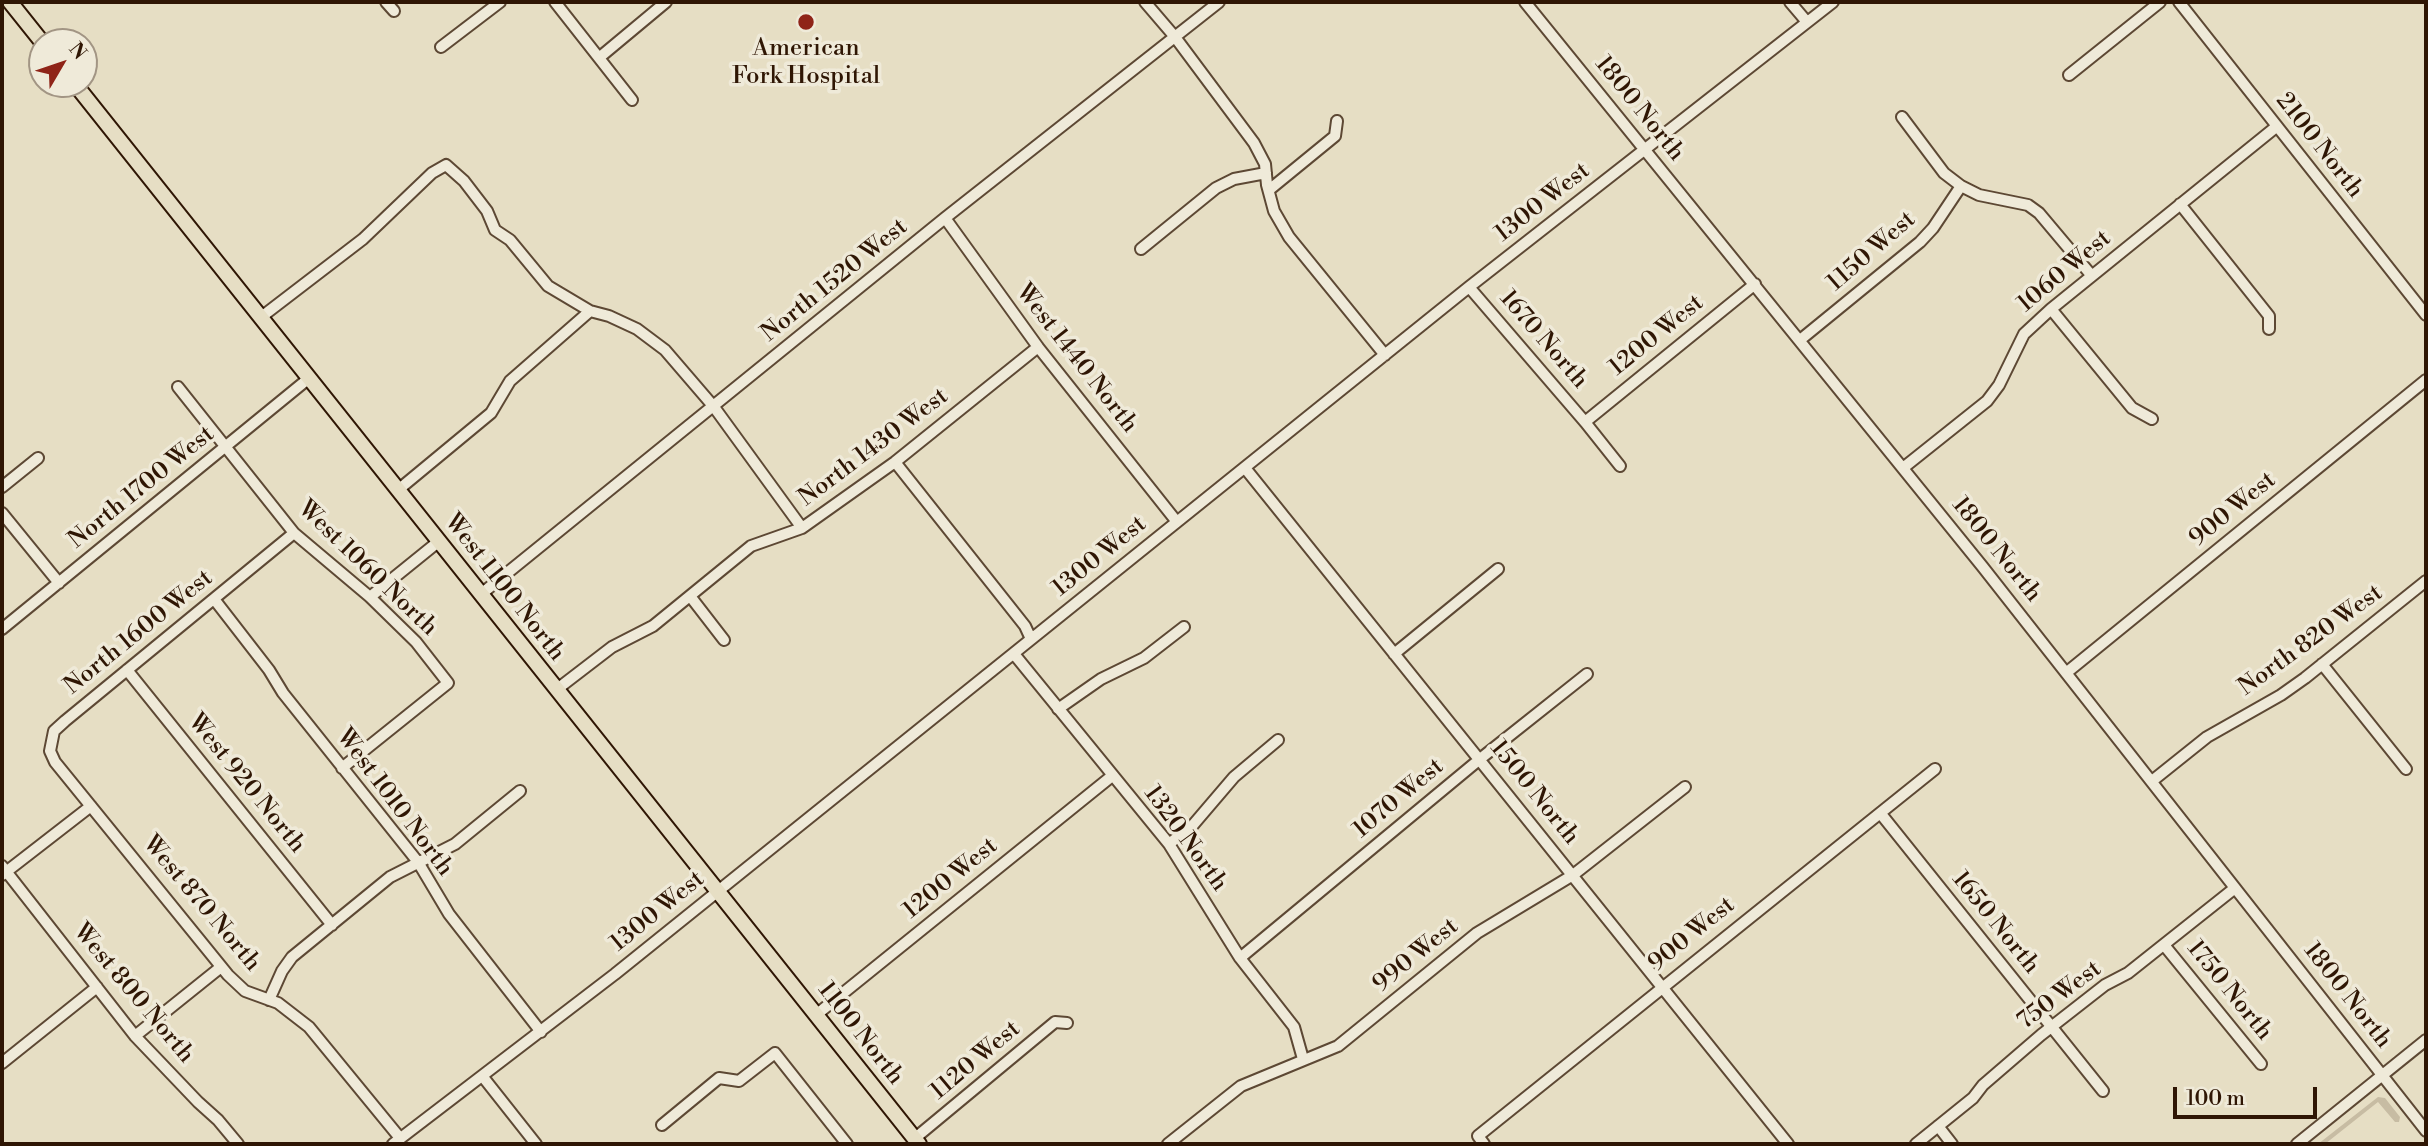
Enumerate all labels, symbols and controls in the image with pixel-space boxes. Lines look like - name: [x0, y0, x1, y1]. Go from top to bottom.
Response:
- marker: American Fork Hospital: [796, 12, 816, 32]
- north arrow: [28, 28, 98, 98]
- place label: American Fork Hospital: [732, 35, 880, 91]
- text: N: [64, 38, 92, 64]
- street label: 1800 North: [1588, 51, 1690, 167]
- street label: 2100 North: [2269, 88, 2369, 204]
- street label: 1300 West: [1490, 157, 1596, 249]
- street label: 1150 West: [1822, 206, 1922, 298]
- street label: North 1520 West: [756, 213, 914, 349]
- street label: 1060 West: [2013, 225, 2117, 319]
- street label: West 1440 North: [1009, 279, 1143, 439]
- street label: 1670 North: [1493, 285, 1593, 395]
- street label: 1200 West: [1604, 289, 1710, 383]
- street label: North 1430 West: [794, 383, 954, 513]
- street label: North 1700 West: [63, 420, 221, 556]
- street label: 900 West: [2184, 466, 2282, 554]
- street label: 1800 North: [1945, 492, 2047, 608]
- street label: West 1060 North: [291, 495, 443, 643]
- street label: West 1100 North: [438, 509, 570, 667]
- street label: 1300 West: [1047, 511, 1153, 603]
- street label: North 1600 West: [59, 564, 219, 702]
- street label: North 820 West: [2233, 579, 2389, 703]
- street label: West 920 North: [181, 709, 311, 859]
- street label: West 1010 North: [329, 724, 459, 882]
- street label: 1500 North: [1483, 735, 1585, 851]
- street label: 1070 West: [1348, 753, 1450, 845]
- street label: 1320 North: [1137, 781, 1233, 897]
- street label: West 870 North: [136, 830, 266, 978]
- street label: 1200 West: [898, 832, 1004, 926]
- street label: 1300 West: [605, 866, 711, 958]
- street label: 1650 North: [1945, 866, 2045, 980]
- street label: 900 West: [1643, 891, 1741, 979]
- street label: 990 West: [1367, 913, 1465, 999]
- street label: West 800 North: [66, 918, 200, 1070]
- street label: 1750 North: [2180, 935, 2278, 1047]
- street label: 1800 North: [2297, 937, 2397, 1055]
- street label: 750 West: [2013, 955, 2107, 1037]
- street label: 1100 North: [811, 977, 909, 1091]
- street label: 1120 West: [925, 1015, 1027, 1107]
- scale bar: [2176, 1072, 2320, 1116]
- text: 100 m: [2186, 1086, 2245, 1112]

